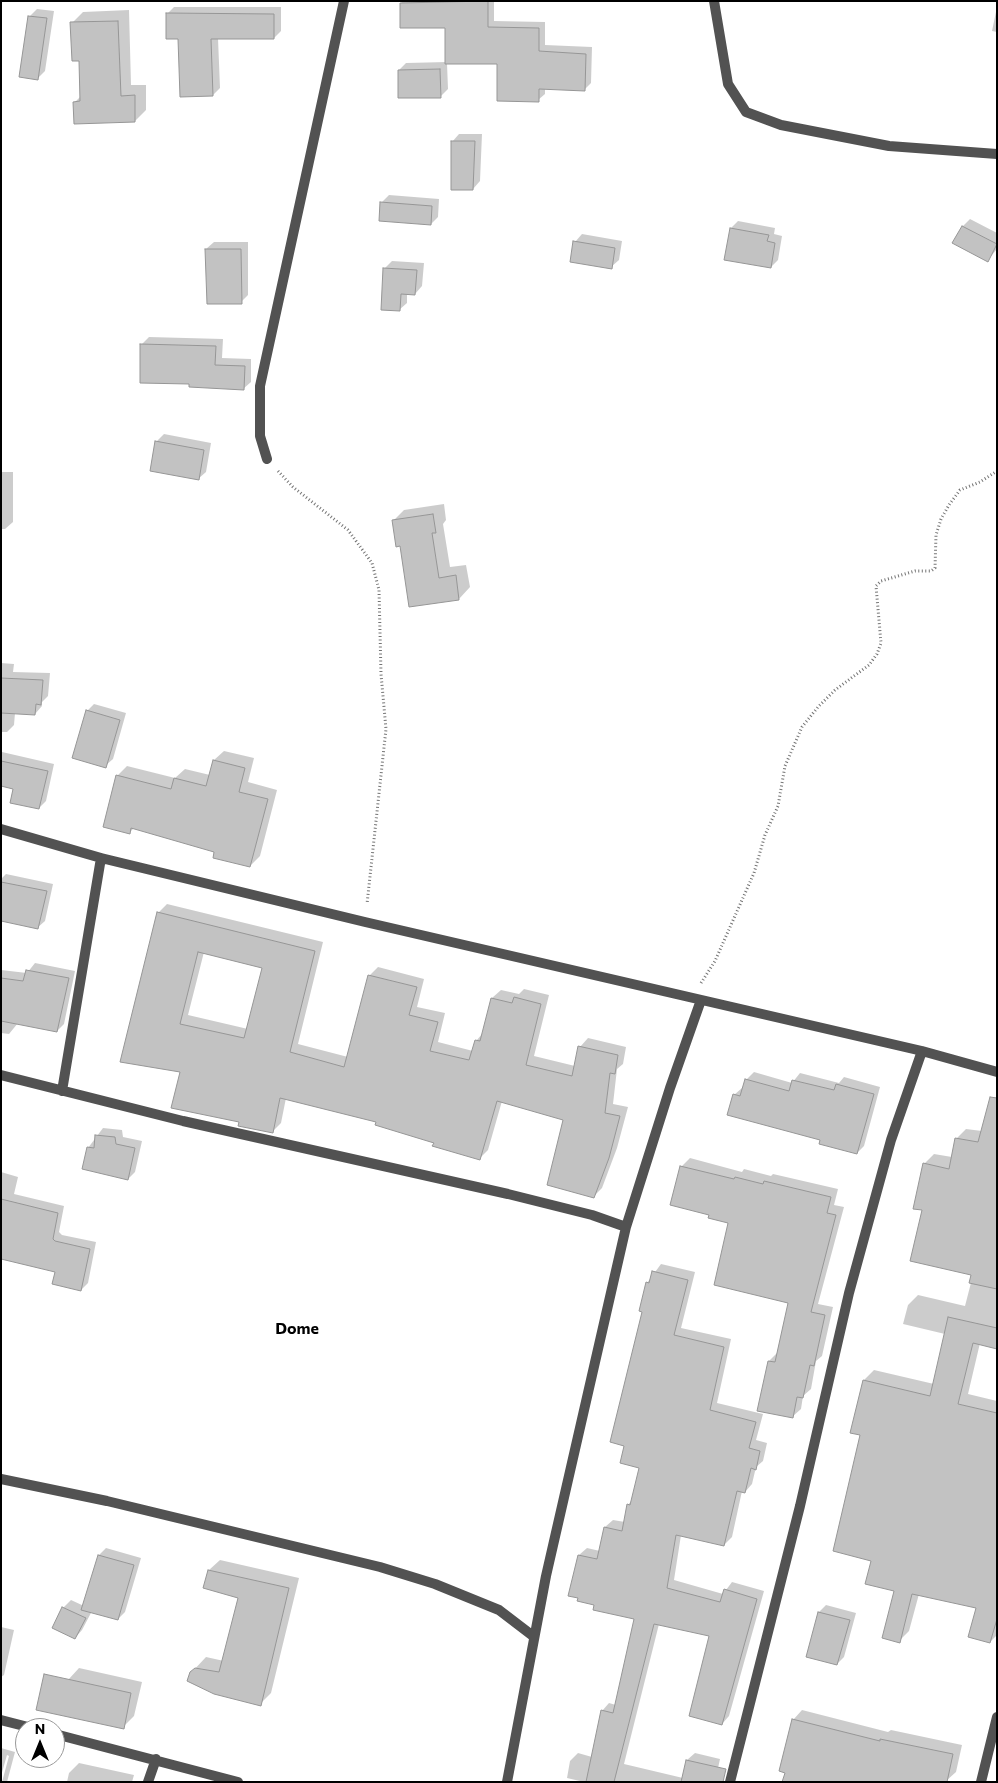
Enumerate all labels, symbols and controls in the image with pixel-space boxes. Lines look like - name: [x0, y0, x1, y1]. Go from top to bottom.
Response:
- district label: Dome: [275, 1319, 319, 1339]
- north arrow: [15, 1718, 65, 1768]
- text: N: [35, 1720, 45, 1737]

